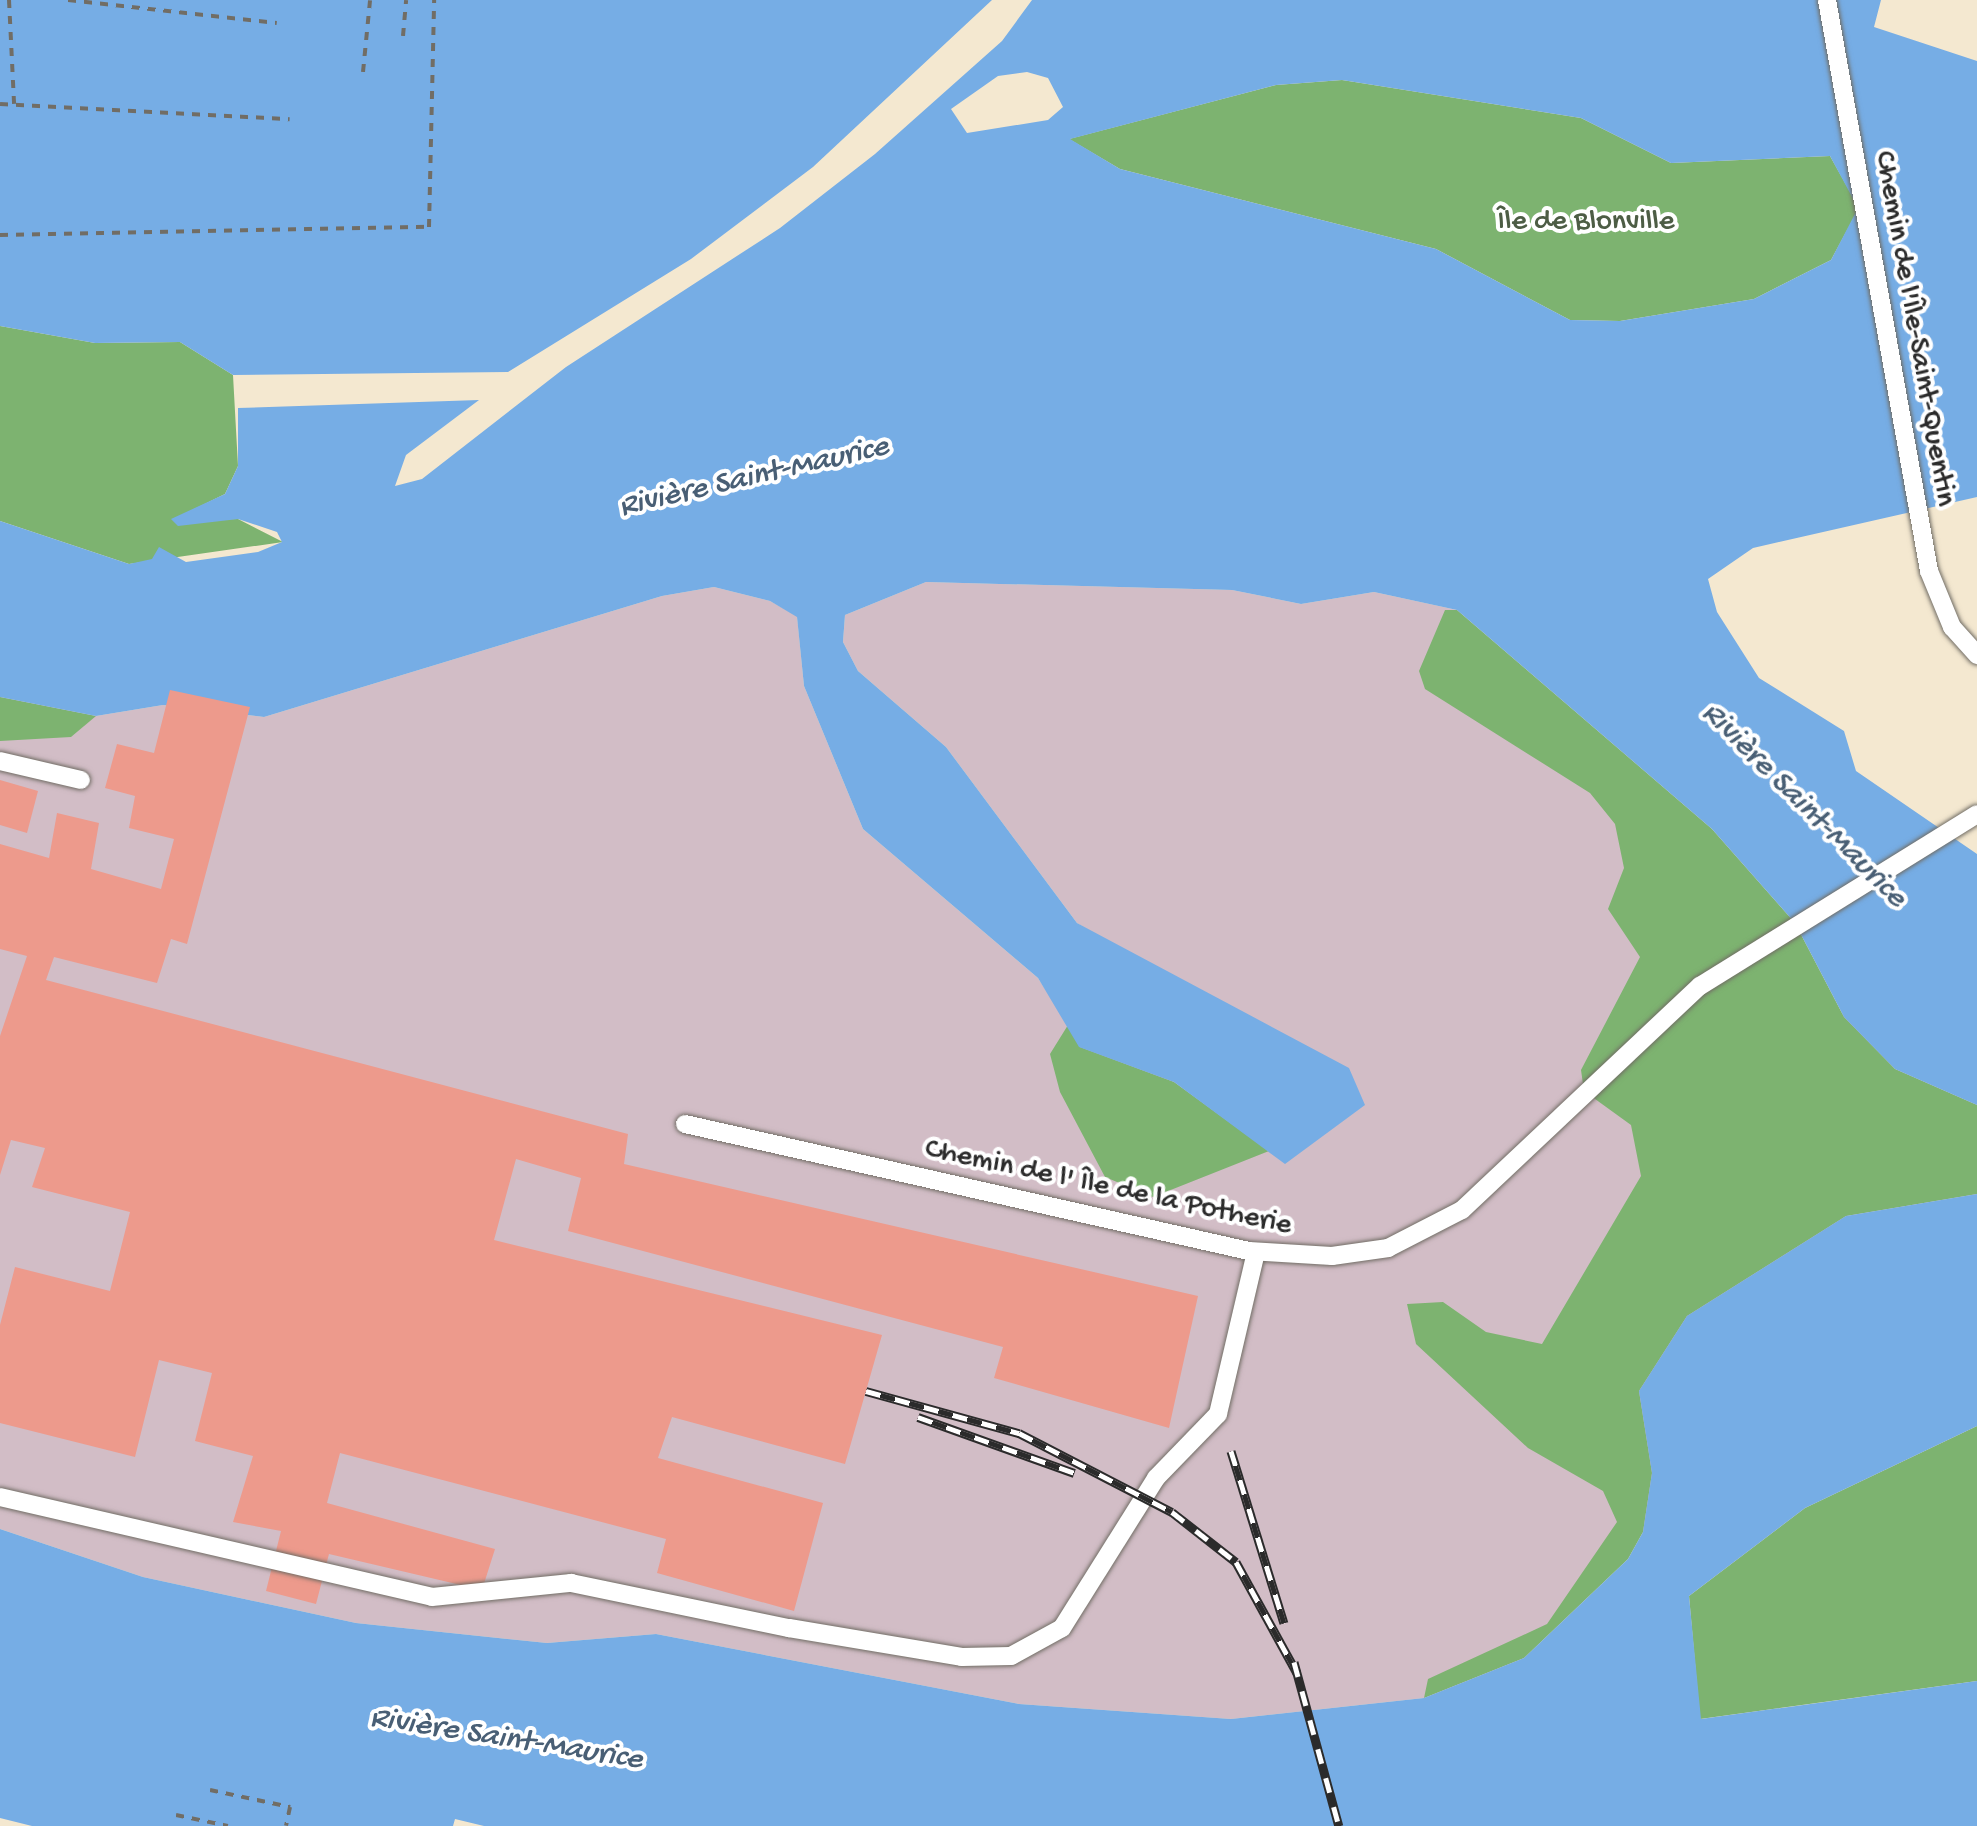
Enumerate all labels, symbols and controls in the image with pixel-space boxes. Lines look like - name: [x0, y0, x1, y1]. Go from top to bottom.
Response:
- street label: Chemin de l'Île-Saint-Quentin: [1864, 149, 1962, 509]
- park label: Île de Blonville: [1498, 205, 1674, 241]
- water label: Rivière Saint-Maurice: [616, 428, 892, 528]
- water label: Rivière Saint-Maurice: [1692, 695, 1914, 917]
- street label: Chemin de l' Île de la Potherie: [921, 1133, 1295, 1245]
- water label: Rivière Saint-Maurice: [367, 1700, 645, 1780]

